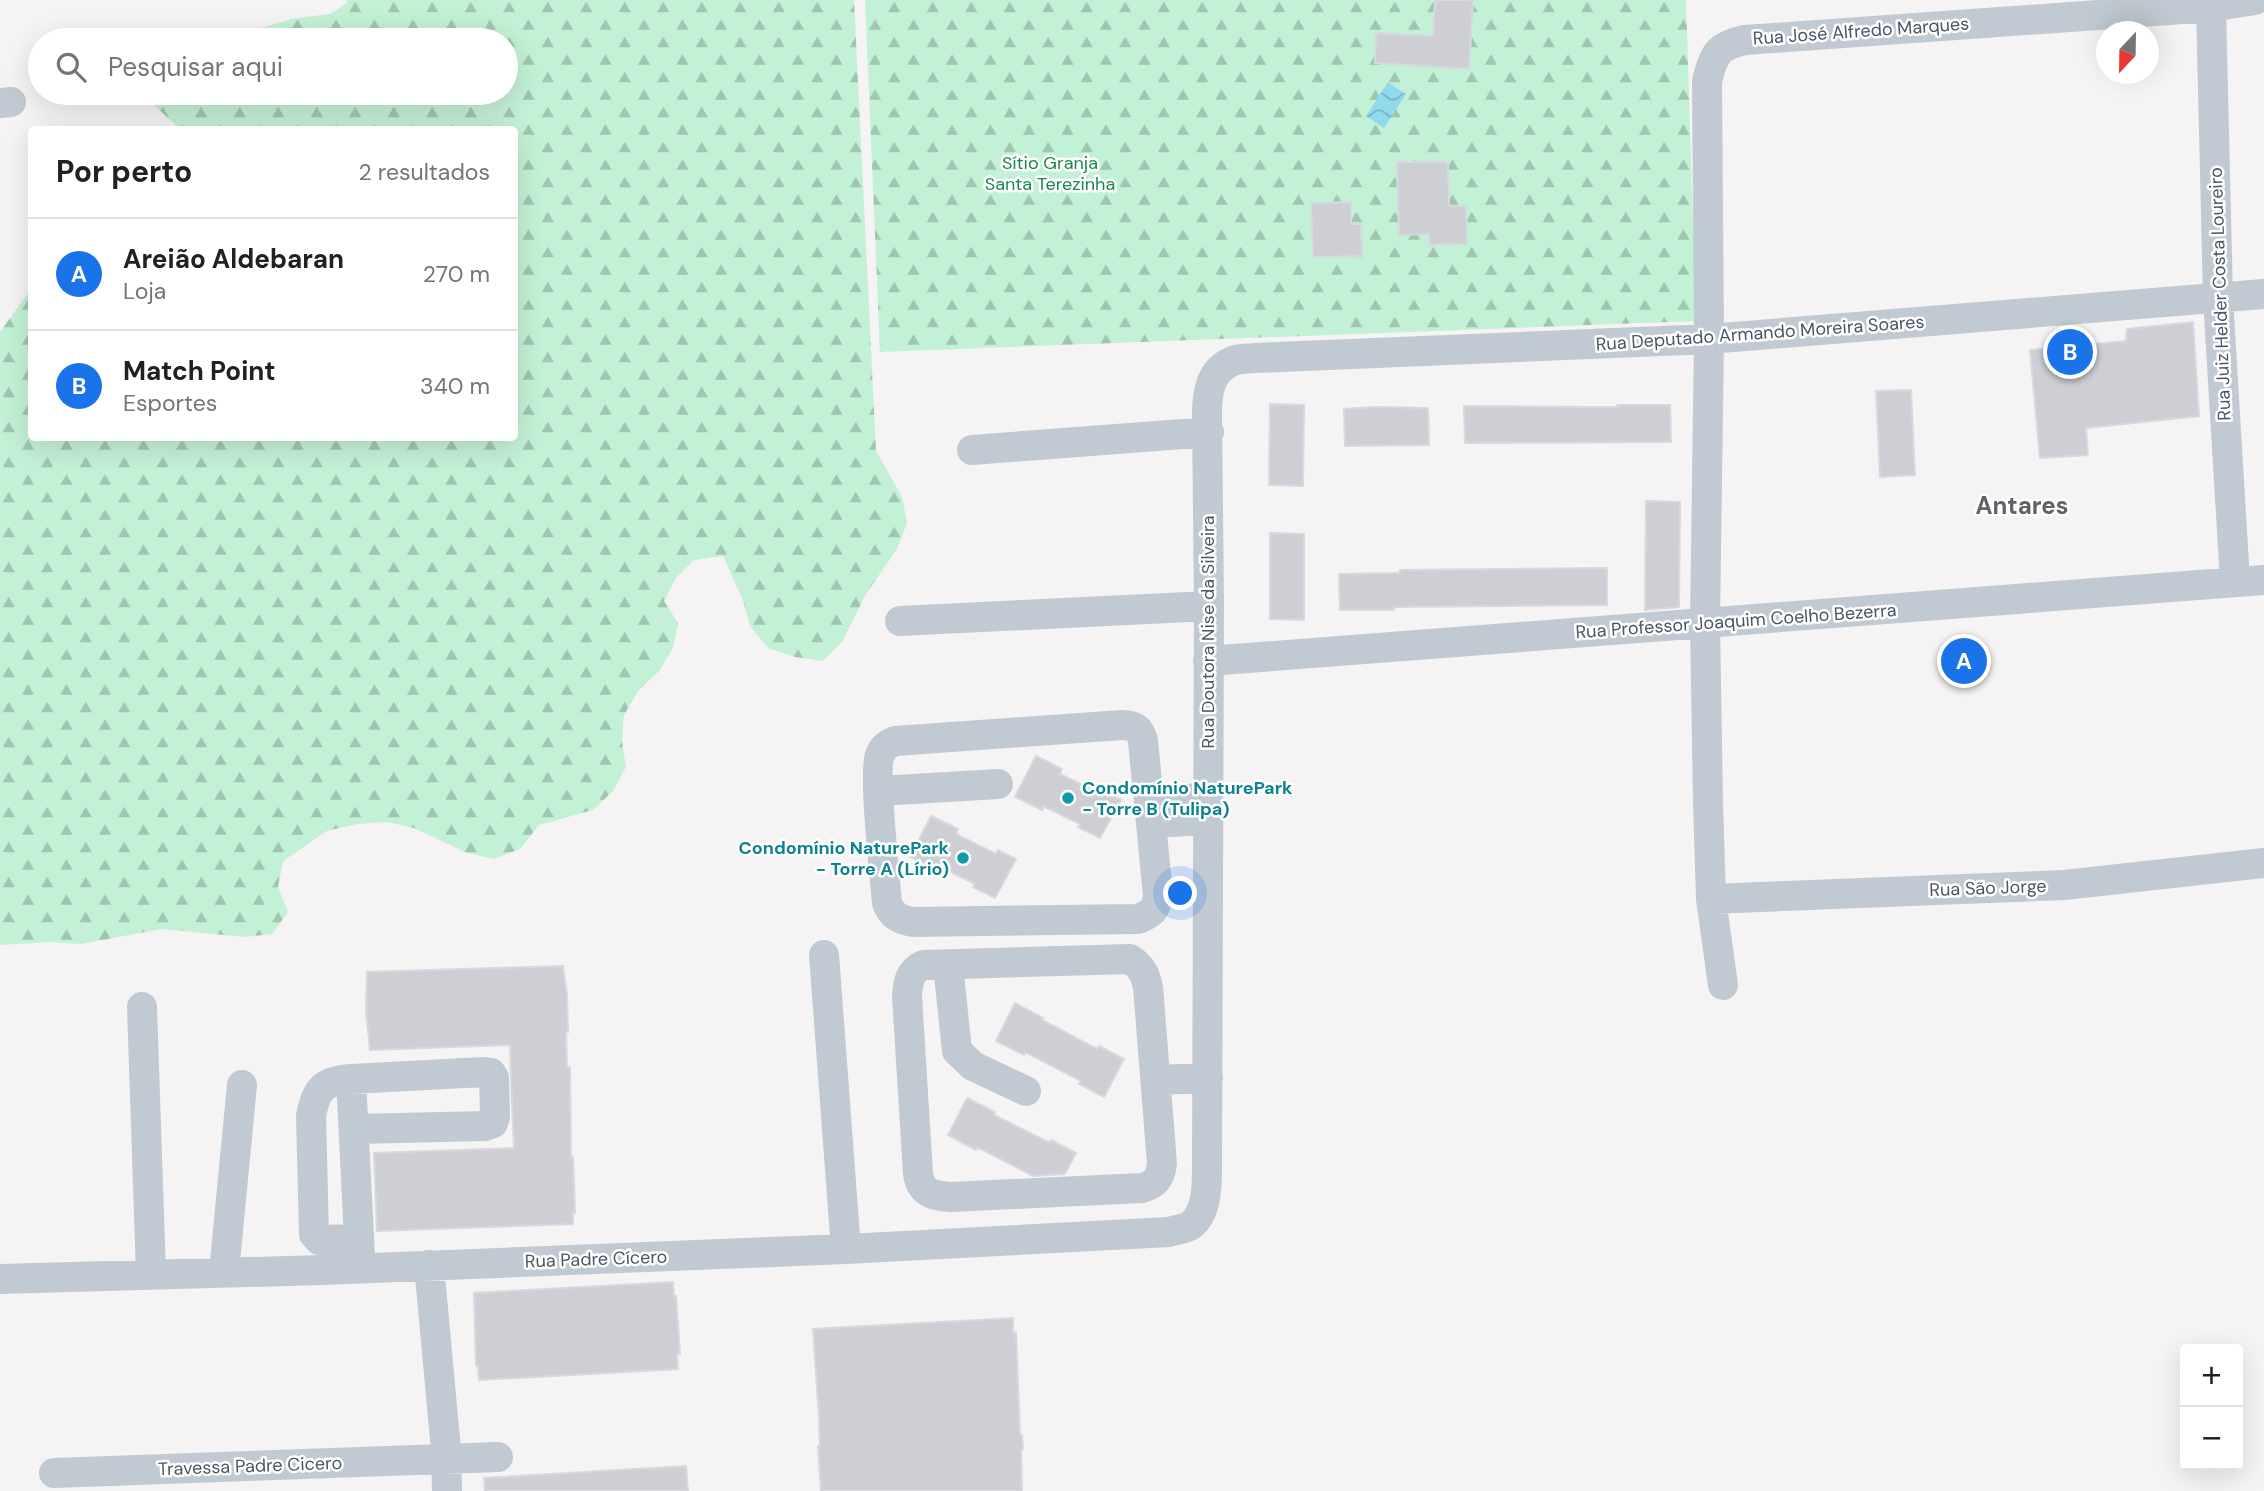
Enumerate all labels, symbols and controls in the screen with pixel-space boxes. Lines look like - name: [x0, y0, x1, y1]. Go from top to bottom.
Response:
- street label: Rua José Alfredo Marques: [1752, 11, 1970, 51]
- north arrow: [2096, 21, 2159, 84]
- search box: [28, 28, 518, 105]
- icon: search: [52, 48, 90, 86]
- text: Pesquisar aqui: [108, 50, 283, 84]
- park label: Sítio Granja Santa Terezinha: [985, 151, 1115, 196]
- text: Por perto: [56, 152, 192, 191]
- text: 2 resultados: [359, 157, 490, 187]
- street label: Rua Juiz Helder Costa Loureiro: [2204, 167, 2236, 421]
- text: Areião Aldebaran: [123, 242, 344, 276]
- text: A: [71, 259, 87, 289]
- text: 270 m: [423, 259, 490, 289]
- text: Loja: [123, 276, 166, 306]
- street label: Rua Deputado Armando Moreira Soares: [1595, 310, 1925, 356]
- pin: B: [2047, 326, 2093, 378]
- text: Match Point: [123, 354, 276, 388]
- text: B: [72, 371, 86, 401]
- text: 340 m: [420, 371, 490, 401]
- text: Esportes: [123, 388, 217, 418]
- district label: Antares: [1975, 490, 2069, 521]
- street label: Rua Doutora Nise da Silveira: [1196, 515, 1220, 749]
- street label: Rua Professor Joaquim Coelho Bezerra: [1575, 598, 1897, 644]
- pin: A: [1941, 635, 1987, 687]
- place label: Condomínio NaturePark - Torre B (Tulipa): [1082, 776, 1293, 821]
- marker: Condomínio NaturePark - Torre B (Tulipa): [1060, 790, 1076, 806]
- place label: Condomínio NaturePark - Torre A (Lírio): [739, 836, 950, 881]
- marker: Condomínio NaturePark - Torre A (Lírio): [955, 850, 971, 866]
- street label: Rua São Jorge: [1929, 874, 2047, 902]
- your location: [1163, 876, 1197, 910]
- street label: Rua Padre Cícero: [524, 1245, 668, 1273]
- map controls: [2180, 1344, 2243, 1470]
- button: +: [2180, 1344, 2243, 1407]
- button: −: [2180, 1407, 2243, 1470]
- street label: Travessa Padre Cicero: [158, 1451, 342, 1481]

